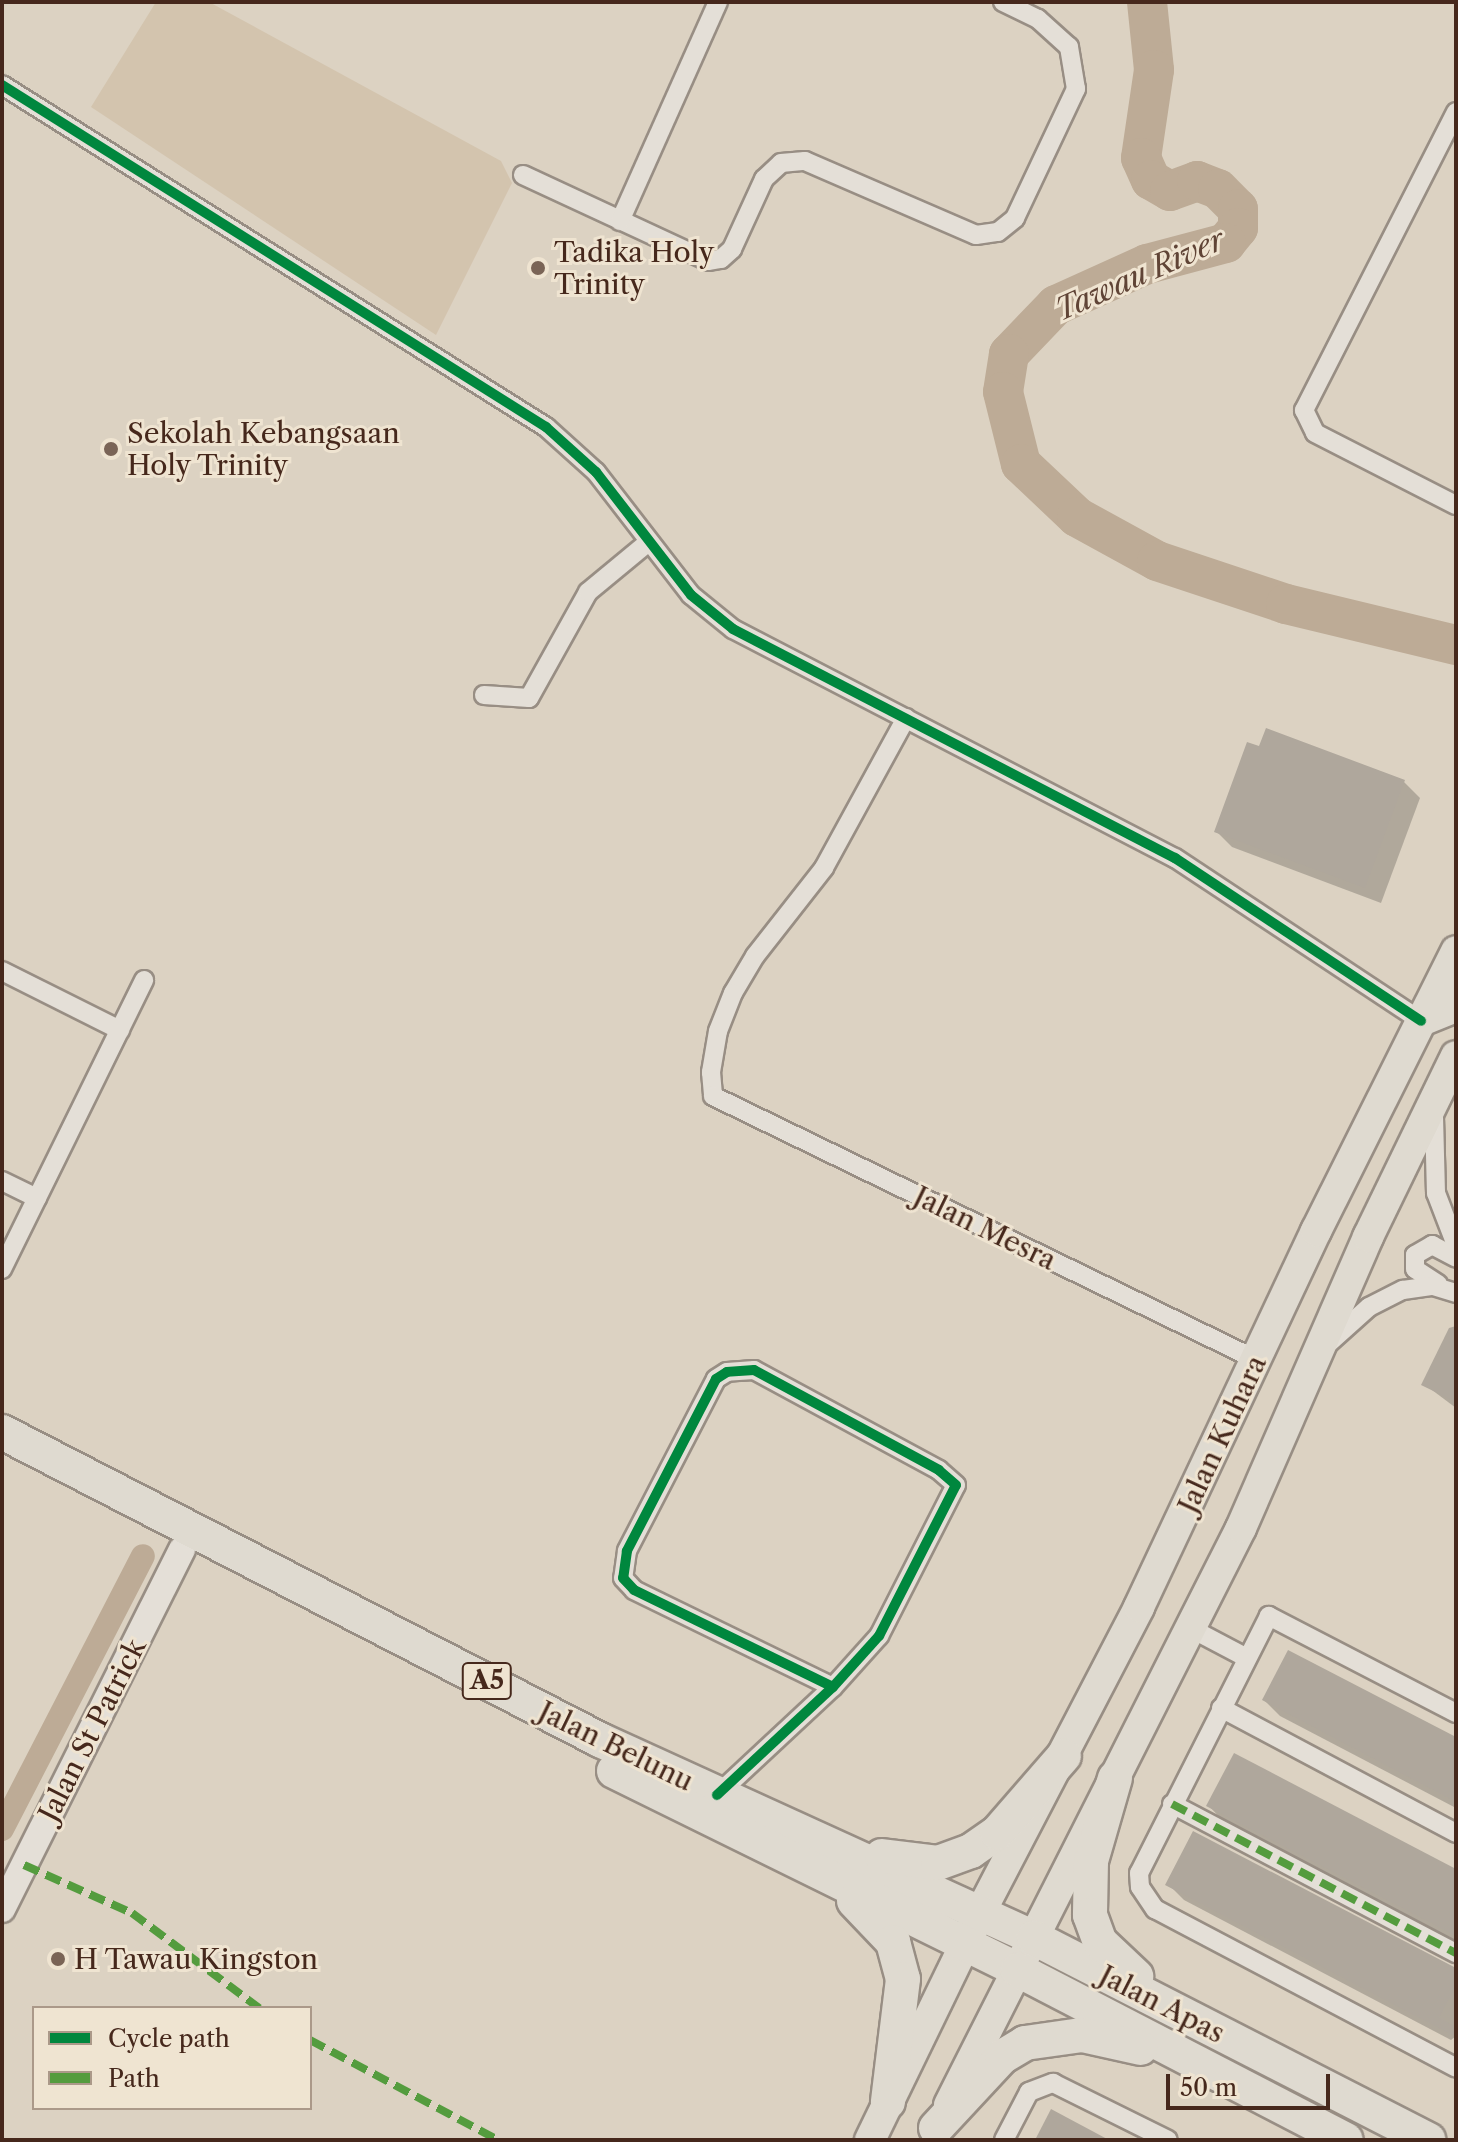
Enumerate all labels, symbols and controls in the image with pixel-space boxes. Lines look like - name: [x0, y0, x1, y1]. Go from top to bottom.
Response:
- water label: Tawau River: [1050, 222, 1230, 328]
- place label: Tadika Holy Trinity: [554, 235, 715, 301]
- marker: Tadika Holy Trinity: [529, 259, 547, 277]
- place label: Sekolah Kebangsaan Holy Trinity: [127, 416, 400, 482]
- marker: Sekolah Kebangsaan Holy Trinity: [102, 440, 120, 458]
- street label: Jalan Mesra: [908, 1179, 1062, 1277]
- street label: Jalan Kuhara: [1171, 1350, 1273, 1518]
- street label: Jalan St Patrick: [32, 1633, 152, 1827]
- road number: A5: [461, 1659, 513, 1703]
- street label: Jalan Belunu: [533, 1694, 699, 1798]
- place label: H Tawau Kingston: [74, 1942, 319, 1976]
- marker: H Tawau Kingston: [49, 1950, 67, 1968]
- street label: Jalan Apas: [1093, 1958, 1231, 2050]
- legend: [32, 2006, 312, 2110]
- text: Cycle path: [108, 2024, 230, 2053]
- scale bar: [1170, 2058, 1334, 2108]
- text: Path: [108, 2064, 160, 2093]
- text: 50 m: [1180, 2073, 1237, 2102]

